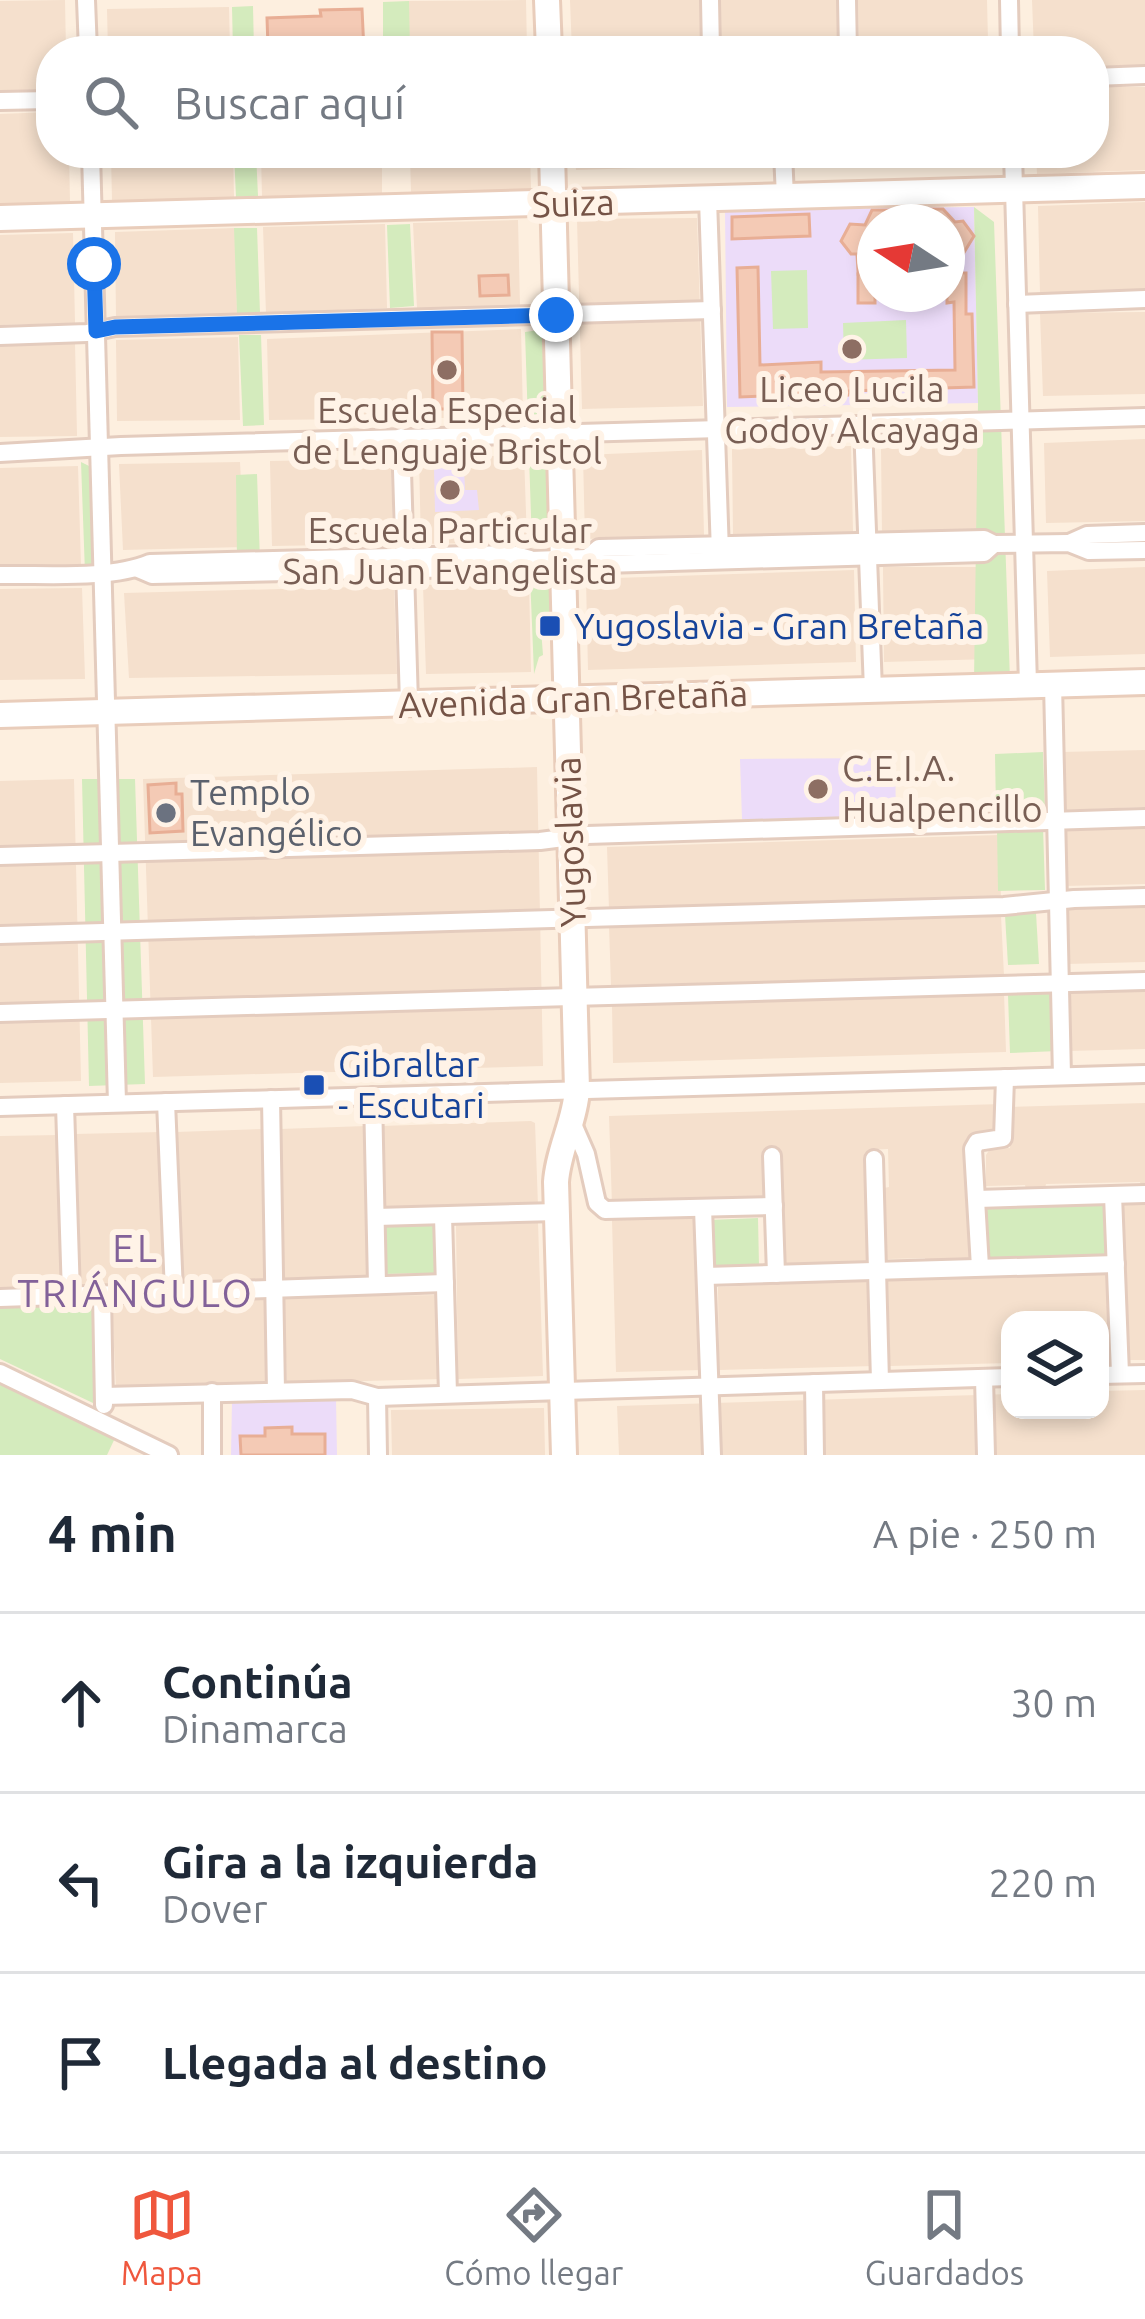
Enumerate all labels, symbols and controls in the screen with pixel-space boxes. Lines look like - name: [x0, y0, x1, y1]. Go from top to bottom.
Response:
- search box: [36, 36, 1109, 168]
- icon: search: [78, 69, 144, 135]
- text: Buscar aquí: [174, 77, 405, 128]
- street label: Suiza: [531, 181, 615, 224]
- north arrow: [857, 204, 965, 312]
- route start: [67, 237, 121, 291]
- route end: [529, 288, 583, 342]
- marker: Liceo Lucila Godoy Alcayaga: [839, 336, 865, 362]
- marker: Escuela Especial de Lenguaje Bristol: [434, 357, 460, 383]
- place label: Liceo Lucila Godoy Alcayaga: [724, 368, 980, 450]
- place label: Escuela Especial de Lenguaje Bristol: [292, 389, 602, 471]
- marker: Escuela Particular San Juan Evangelista: [437, 477, 463, 503]
- place label: Escuela Particular San Juan Evangelista: [282, 509, 618, 591]
- place label: Yugoslavia - Gran Bretaña: [574, 605, 984, 646]
- marker: Yugoslavia - Gran Bretaña: [537, 613, 563, 639]
- street label: Avenida Gran Bretaña: [397, 672, 749, 725]
- place label: C.E.I.A. Hualpencillo: [842, 747, 1042, 829]
- street label: Yugoslavia: [546, 756, 593, 928]
- place label: Templo Evangélico: [190, 771, 363, 853]
- marker: C.E.I.A. Hualpencillo: [805, 776, 831, 802]
- marker: Templo Evangélico: [153, 800, 179, 826]
- place label: Gibraltar - Escutari: [338, 1043, 485, 1125]
- marker: Gibraltar - Escutari: [301, 1072, 327, 1098]
- district label: EL TRIÁNGULO: [17, 1226, 255, 1314]
- map controls: [1001, 1311, 1109, 1419]
- button: layers: [1001, 1311, 1109, 1419]
- text: 4 min: [48, 1504, 177, 1562]
- text: A pie · 250 m: [873, 1512, 1097, 1555]
- text: Continúa: [162, 1656, 353, 1707]
- icon: ahead: [48, 1670, 114, 1736]
- text: 30 m: [1010, 1681, 1097, 1724]
- text: Dinamarca: [162, 1707, 348, 1750]
- text: Gira a la izquierda: [162, 1836, 538, 1887]
- icon: left: [48, 1850, 114, 1916]
- text: 220 m: [988, 1861, 1097, 1904]
- text: Dover: [162, 1887, 268, 1930]
- icon: arrive: [48, 2030, 114, 2096]
- text: Llegada al destino: [162, 2037, 547, 2088]
- tab: Mapa: [121, 2182, 203, 2291]
- tab: Cómo llegar: [444, 2182, 623, 2291]
- tab: Guardados: [865, 2182, 1024, 2291]

